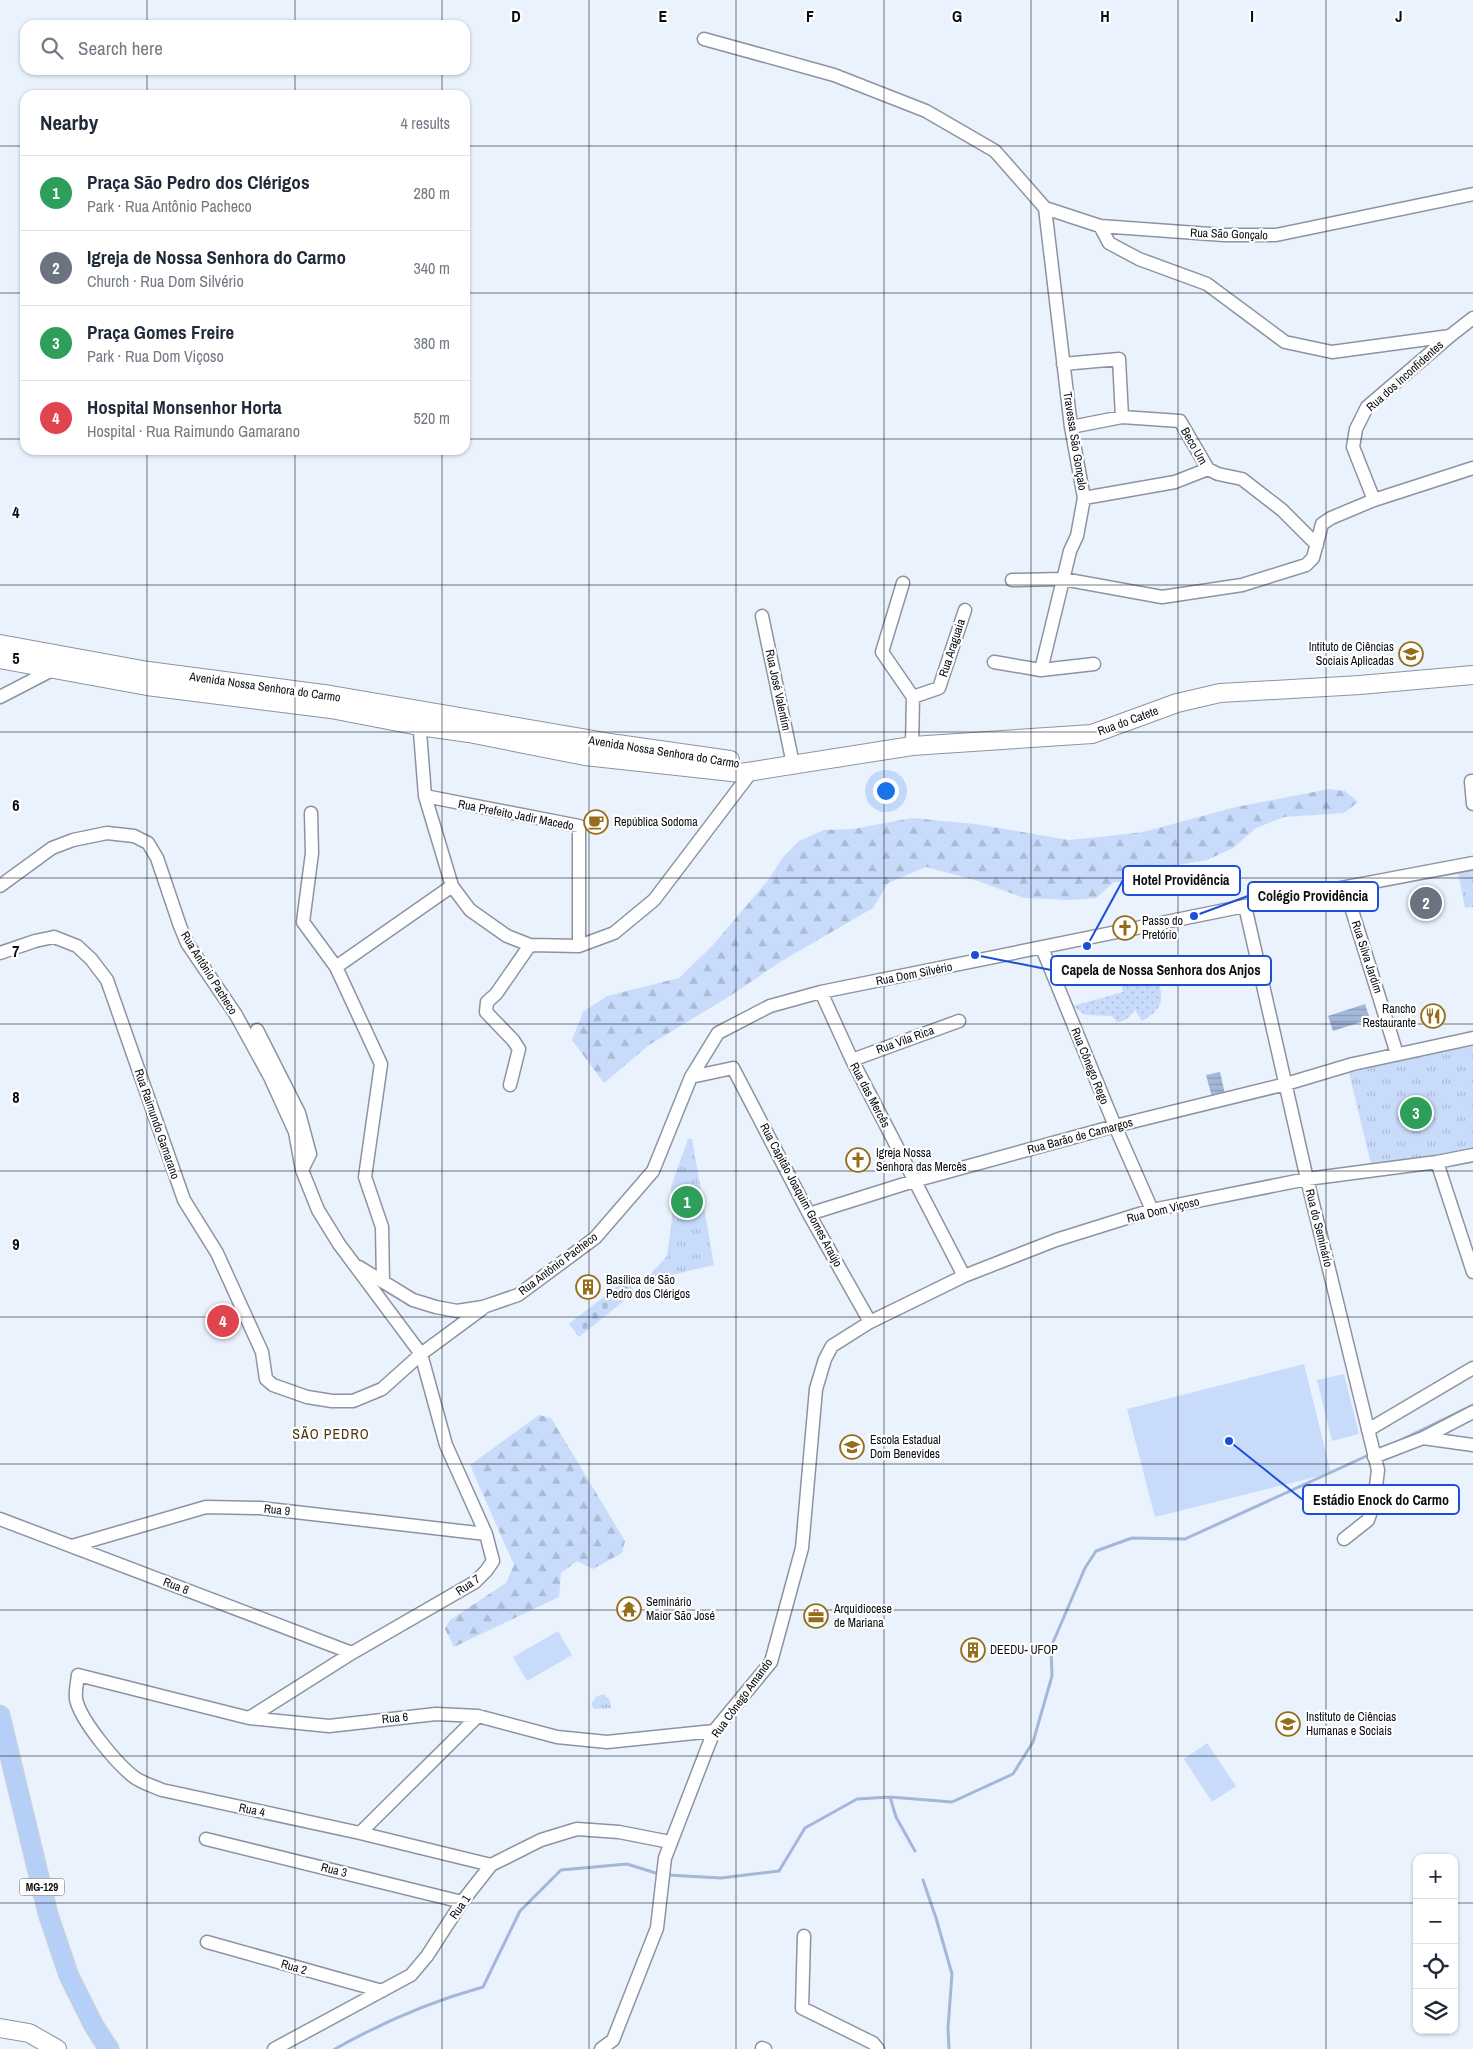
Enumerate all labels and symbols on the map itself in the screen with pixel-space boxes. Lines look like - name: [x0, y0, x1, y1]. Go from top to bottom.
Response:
- text: D: [511, 5, 521, 27]
- text: E: [659, 5, 668, 27]
- text: F: [806, 5, 814, 27]
- text: G: [952, 5, 962, 27]
- text: H: [1100, 5, 1110, 27]
- text: I: [1250, 5, 1254, 27]
- text: J: [1395, 5, 1403, 27]
- street label: Rua São Gonçalo: [1190, 225, 1268, 243]
- street label: Rua dos Inconfidentes: [1363, 337, 1447, 415]
- street label: Travessa São Gonçalo: [1059, 390, 1091, 492]
- street label: Beco Um: [1177, 424, 1211, 468]
- text: 4: [12, 501, 20, 523]
- street label: Rua Araguaia: [935, 616, 969, 679]
- place label: Intituto de Ciências Sociais Aplicadas: [1309, 639, 1394, 669]
- school or university icon: Intituto de Ciências Sociais Aplicadas: [1398, 641, 1424, 667]
- text: 5: [12, 647, 20, 669]
- street label: Rua José Valentim: [762, 648, 794, 732]
- street label: Avenida Nossa Senhora do Carmo: [187, 668, 342, 706]
- street label: Rua do Catete: [1095, 703, 1161, 739]
- street label: Avenida Nossa Senhora do Carmo: [586, 732, 741, 772]
- your location: [873, 778, 899, 804]
- text: 6: [12, 794, 20, 816]
- street label: Rua Prefeito Jadir Macedo: [457, 796, 575, 834]
- cafe icon: República Sodoma: [583, 809, 609, 835]
- place label: República Sodoma: [614, 814, 698, 830]
- callout: Hotel Providência: [1123, 866, 1240, 895]
- text: Hotel Providência: [1133, 871, 1230, 889]
- callout: Colégio Providência: [1248, 882, 1378, 911]
- pin: 2: [1410, 884, 1442, 922]
- text: Colégio Providência: [1258, 887, 1369, 905]
- place label: Passo do Pretório: [1142, 913, 1183, 943]
- church icon: Passo do Pretório: [1112, 915, 1138, 941]
- street label: Rua Silva Jardim: [1348, 919, 1386, 995]
- street label: Rua Antônio Pacheco: [177, 928, 241, 1018]
- text: 7: [12, 940, 20, 962]
- callout: Capela de Nossa Senhora dos Anjos: [1051, 956, 1271, 985]
- street label: Rua Dom Silvério: [874, 959, 954, 989]
- text: Capela de Nossa Senhora dos Anjos: [1061, 961, 1261, 979]
- place label: Rancho Restaurante: [1362, 1001, 1416, 1031]
- restaurant icon: Rancho Restaurante: [1420, 1003, 1446, 1029]
- street label: Rua Vila Rica: [874, 1022, 937, 1058]
- street label: Rua Cônego Rego: [1067, 1025, 1113, 1107]
- street label: Rua das Mercês: [846, 1060, 894, 1130]
- street label: Rua Raimundo Gamarano: [131, 1067, 183, 1181]
- text: 8: [12, 1086, 20, 1108]
- pin: 3: [1400, 1094, 1432, 1132]
- street label: Rua Barão de Camargos: [1025, 1114, 1135, 1158]
- street label: Rua Capitão Joaquim Gomes Araújo: [756, 1120, 846, 1270]
- place label: Igreja Nossa Senhora das Mercês: [876, 1145, 967, 1175]
- church icon: Igreja Nossa Senhora das Mercês: [845, 1147, 871, 1173]
- pin: 1: [671, 1183, 703, 1221]
- street label: Rua do Seminário: [1302, 1187, 1336, 1269]
- street label: Rua Dom Viçoso: [1125, 1193, 1201, 1227]
- street label: Rua Antônio Pacheco: [515, 1229, 601, 1299]
- text: 9: [12, 1233, 20, 1255]
- place label: Basílica de São Pedro dos Clérigos: [606, 1272, 690, 1302]
- building icon: Basílica de São Pedro dos Clérigos: [575, 1274, 601, 1300]
- pin: 4: [207, 1302, 239, 1340]
- district label: SÃO PEDRO: [292, 1425, 370, 1443]
- place label: Escola Estadual Dom Benevides: [870, 1432, 941, 1462]
- school or university icon: Escola Estadual Dom Benevides: [839, 1434, 865, 1460]
- callout: Estádio Enock do Carmo: [1303, 1485, 1459, 1514]
- text: Estádio Enock do Carmo: [1313, 1491, 1449, 1509]
- street label: Rua 9: [263, 1501, 291, 1519]
- street label: Rua 7: [453, 1571, 484, 1599]
- street label: Rua 8: [161, 1574, 191, 1598]
- place label: Seminário Maior São José: [646, 1594, 715, 1624]
- temple icon: Seminário Maior São José: [616, 1596, 642, 1622]
- place label: Arquidiocese de Mariana: [833, 1601, 892, 1631]
- office icon: Arquidiocese de Mariana: [803, 1603, 829, 1629]
- building icon: DEEDU- UFOP: [960, 1637, 986, 1663]
- place label: DEEDU- UFOP: [990, 1642, 1058, 1658]
- street label: Rua Cônego Amando: [708, 1655, 776, 1741]
- street label: Rua 6: [381, 1709, 409, 1727]
- place label: Instituto de Ciências Humanas e Sociais: [1306, 1709, 1396, 1739]
- school or university icon: Instituto de Ciências Humanas e Sociais: [1275, 1711, 1301, 1737]
- street label: Rua 4: [237, 1799, 267, 1821]
- street label: Rua 3: [319, 1859, 349, 1881]
- road number: MG-129: [20, 1878, 64, 1895]
- street label: Rua 1: [446, 1891, 474, 1922]
- street label: Rua 2: [279, 1956, 309, 1978]

